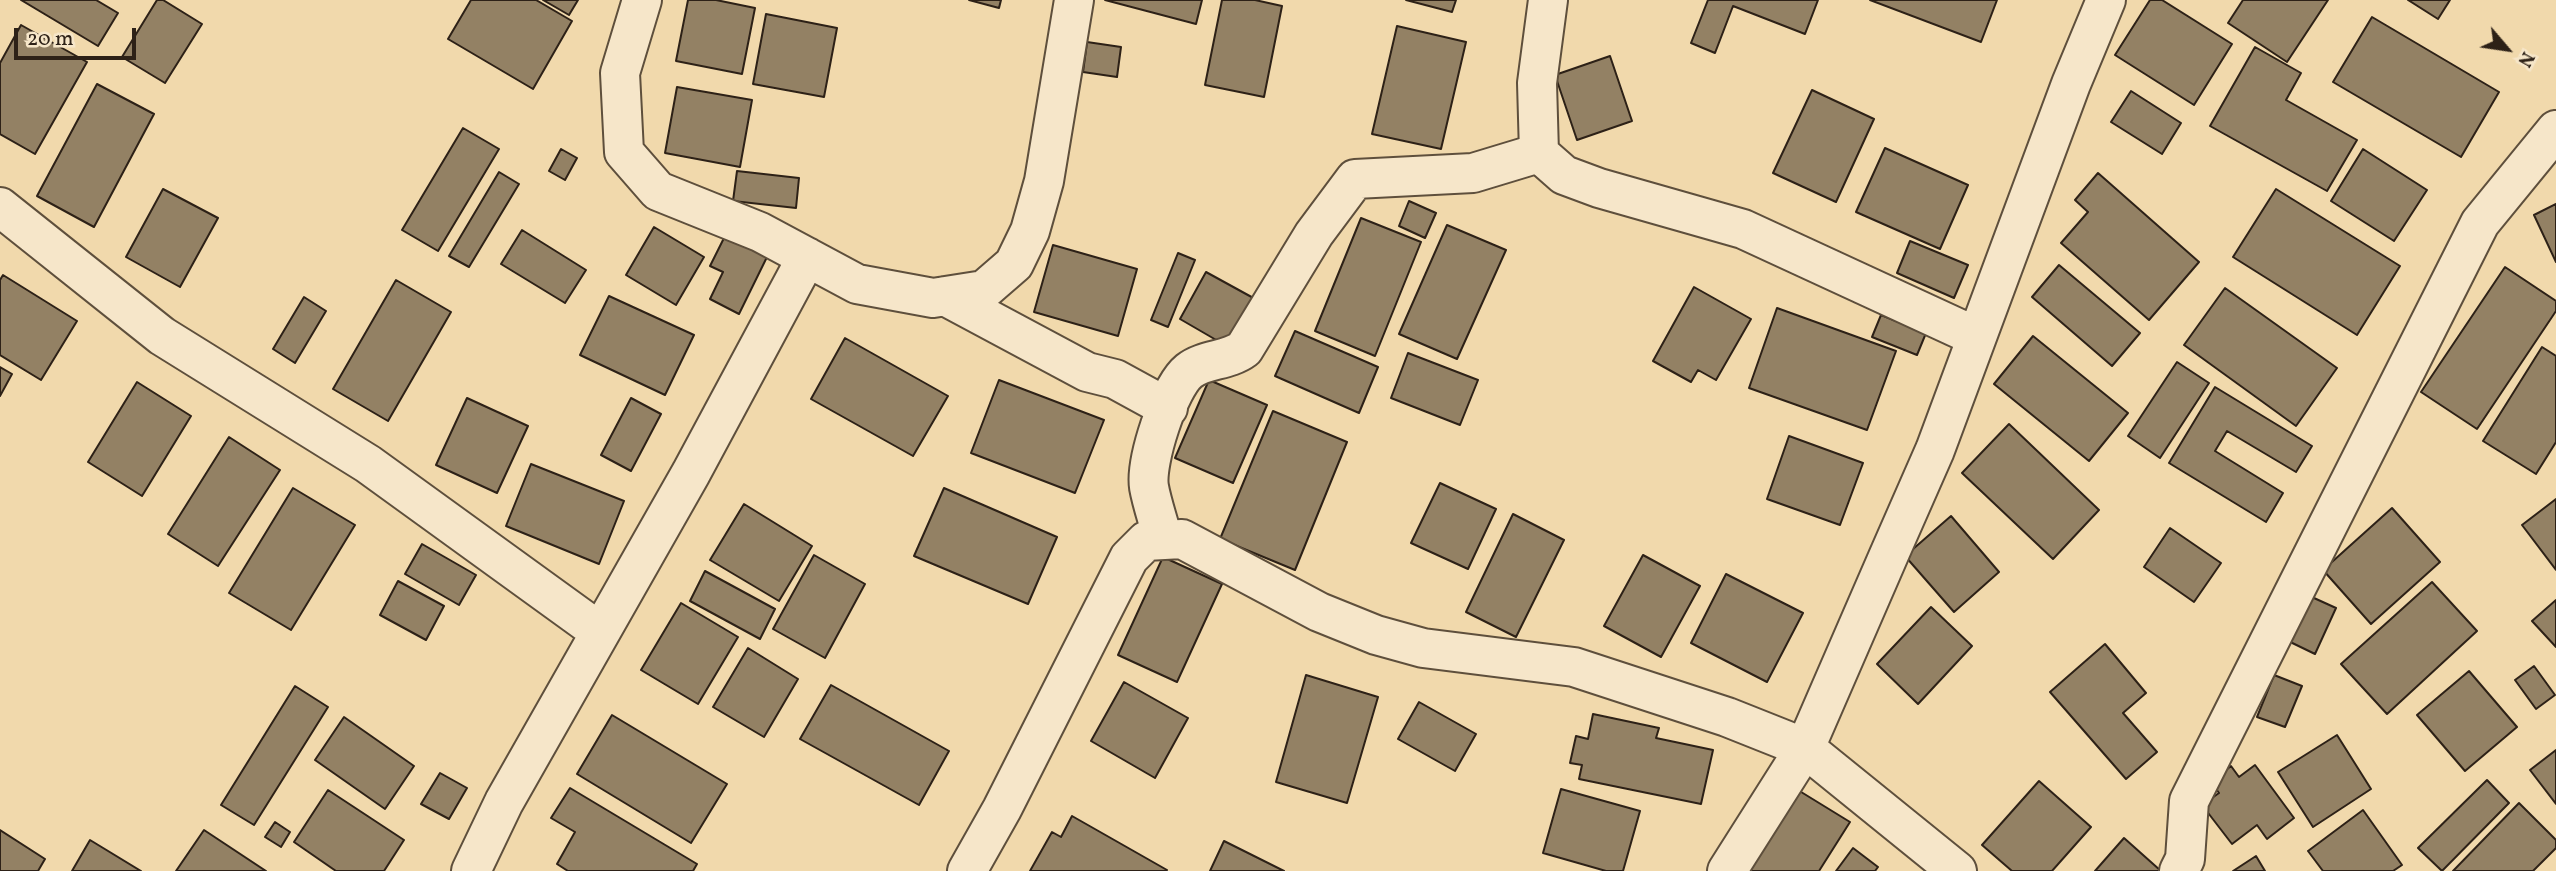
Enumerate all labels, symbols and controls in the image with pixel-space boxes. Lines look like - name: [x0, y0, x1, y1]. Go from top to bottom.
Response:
- scale bar: [18, 14, 140, 58]
- north arrow: [2472, 14, 2542, 84]
- text: 20 m: [27, 25, 73, 54]
- text: N: [2511, 47, 2540, 72]

